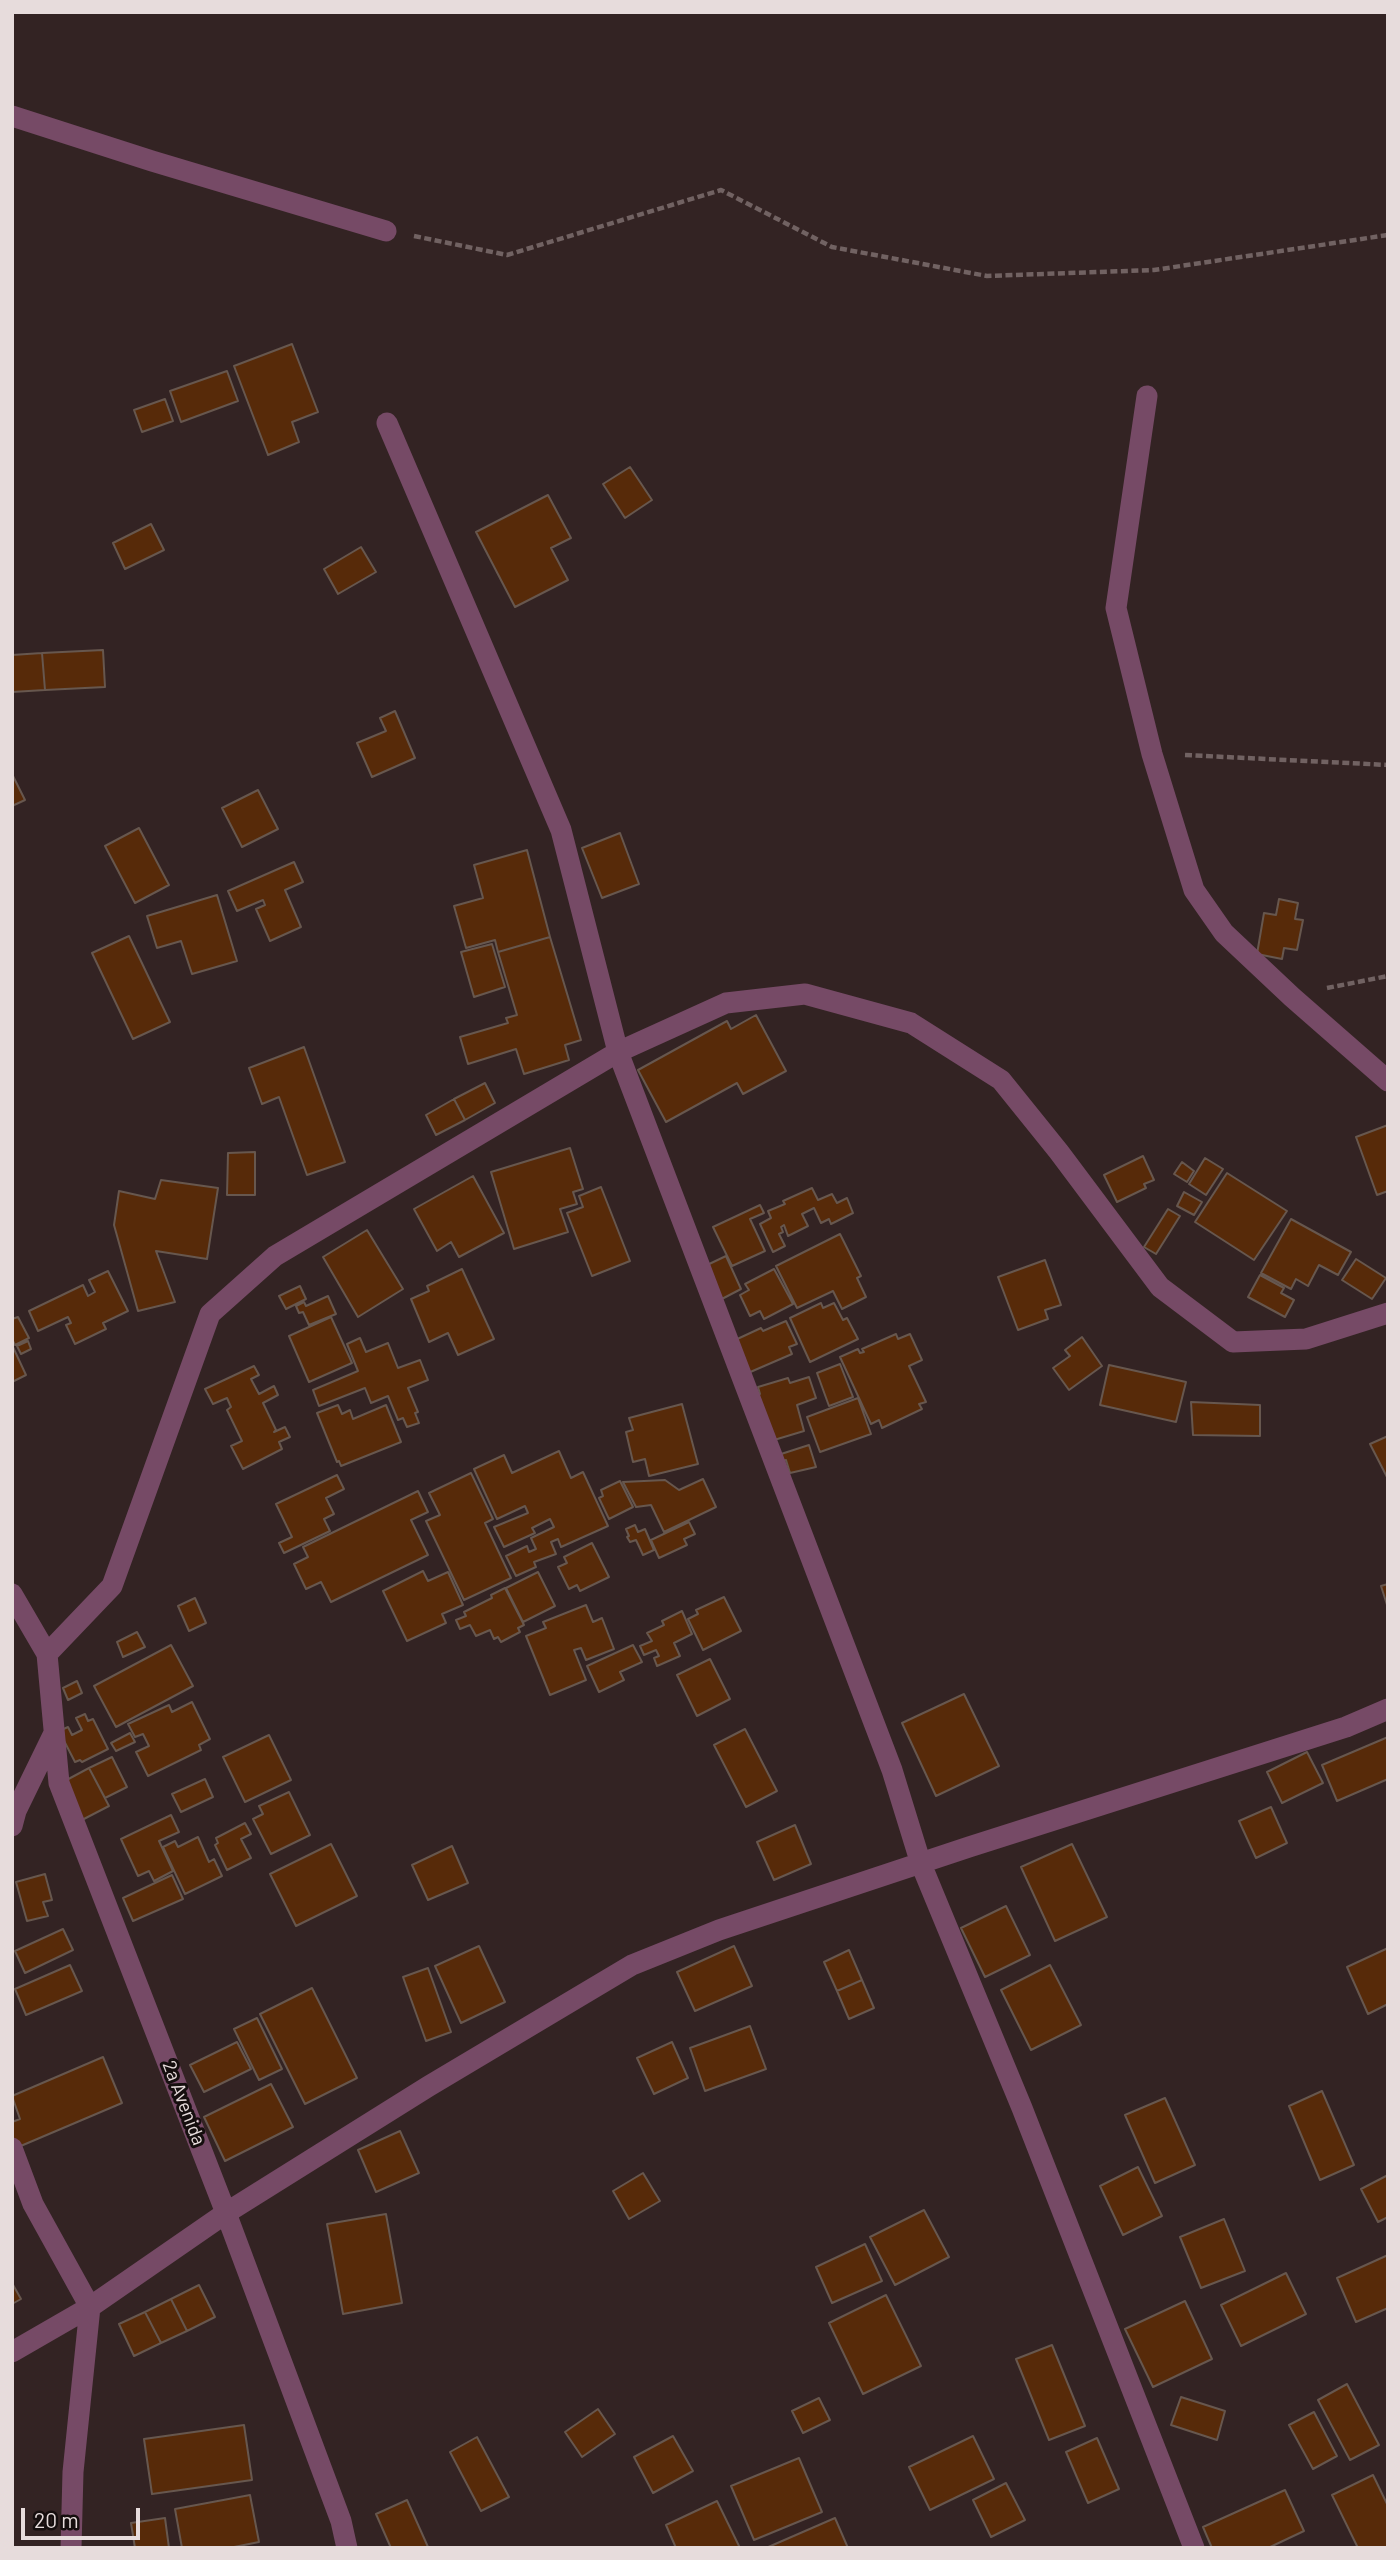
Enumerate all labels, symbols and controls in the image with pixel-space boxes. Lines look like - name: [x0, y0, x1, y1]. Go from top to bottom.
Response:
- street label: 2a Avenida: [157, 2058, 211, 2148]
- scale bar: [24, 2494, 144, 2538]
- text: 20 m: [34, 2507, 79, 2532]

